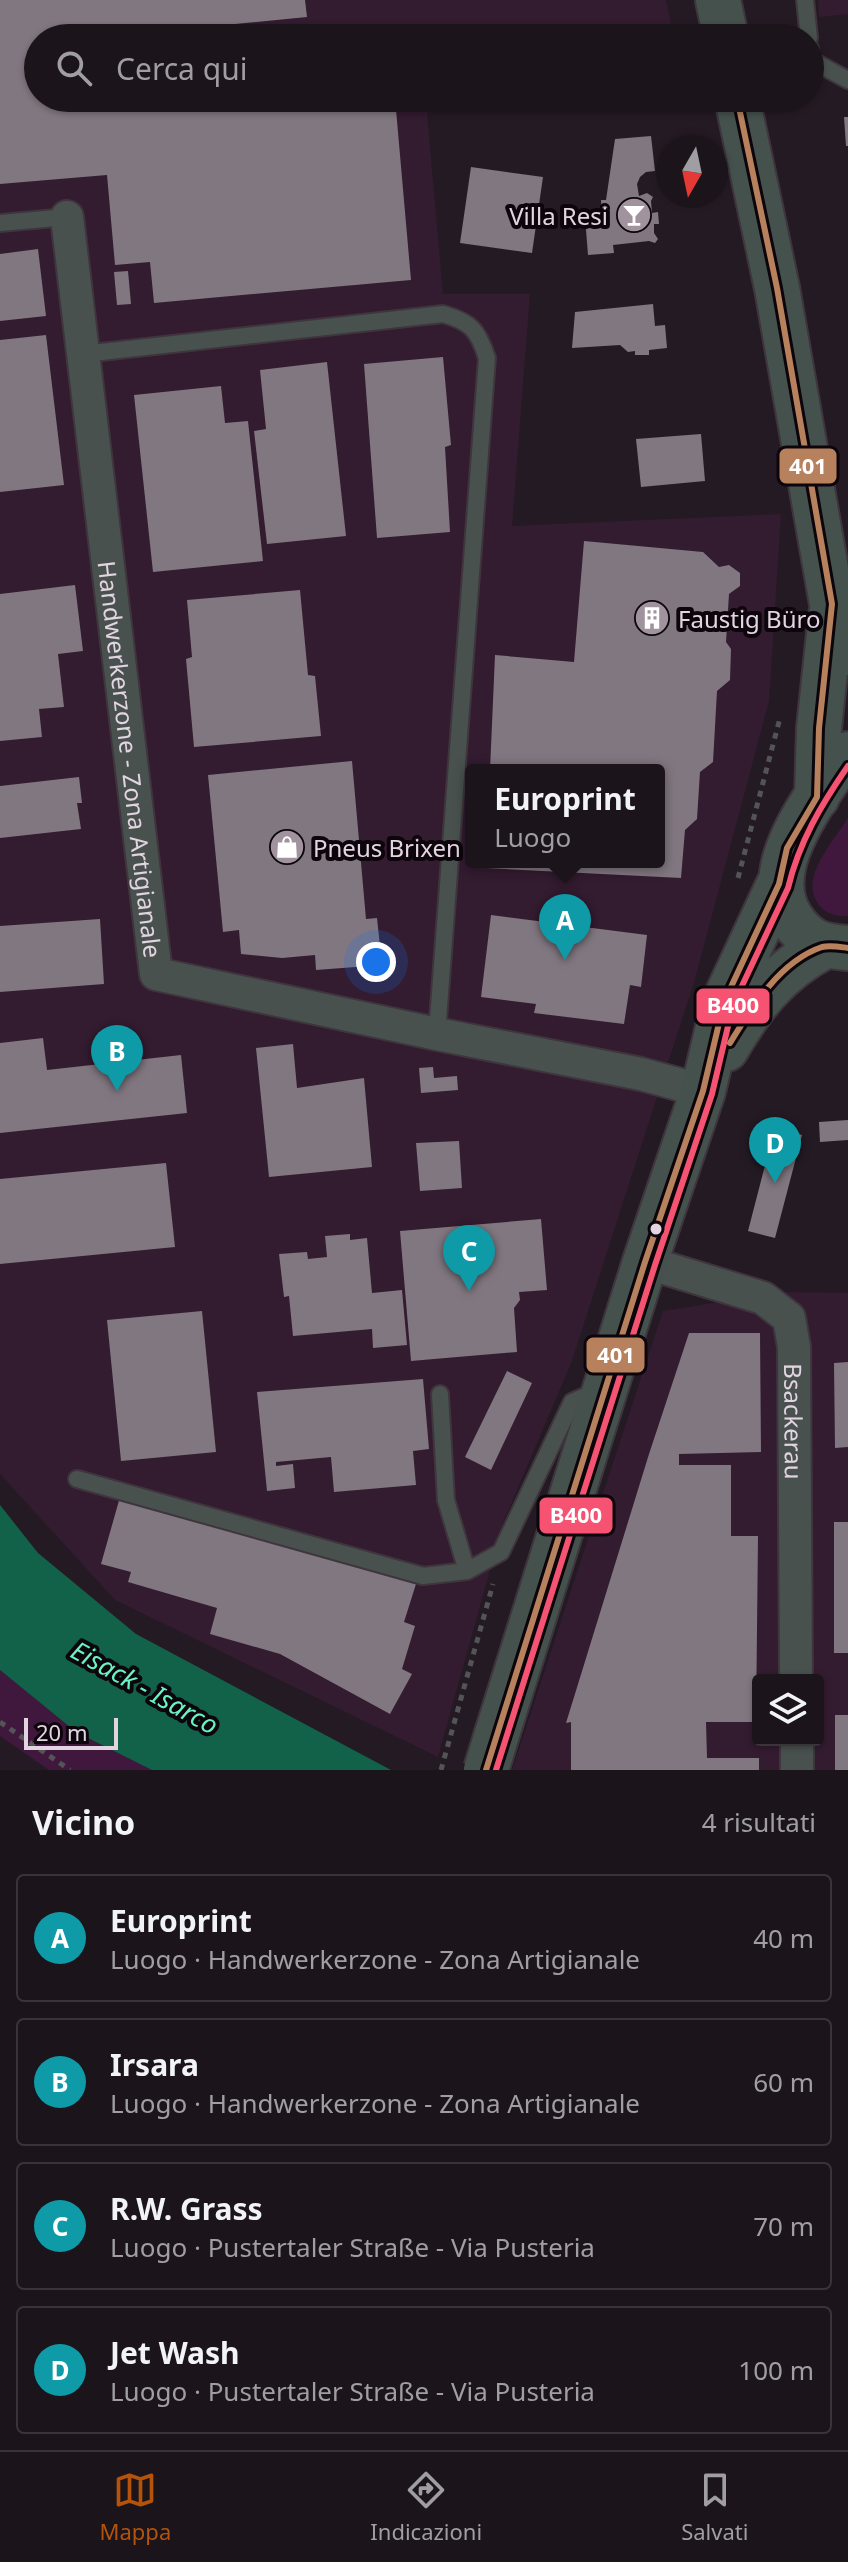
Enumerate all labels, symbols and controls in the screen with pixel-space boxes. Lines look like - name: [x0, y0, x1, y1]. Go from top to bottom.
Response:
- search box: [24, 24, 824, 112]
- icon: search: [52, 46, 96, 90]
- text: Cerca qui: [116, 48, 247, 89]
- north arrow: [656, 136, 728, 208]
- bar icon: Villa Resi: [615, 196, 653, 234]
- place label: Villa Resi: [509, 199, 608, 232]
- line badge: 401: [778, 447, 838, 485]
- text: 401: [789, 450, 827, 480]
- street label: Handwerkerzone - Zona Artigianale: [91, 559, 170, 960]
- building icon: Faustig Büro: [633, 599, 671, 637]
- place label: Faustig Büro: [678, 602, 821, 635]
- popup: [465, 764, 665, 868]
- text: Europrint: [494, 778, 636, 819]
- text: Luogo: [494, 819, 571, 855]
- shop icon: Pneus Brixen: [268, 828, 306, 866]
- place label: Pneus Brixen: [313, 831, 461, 864]
- pin: A: [539, 894, 591, 960]
- your location: [356, 942, 396, 982]
- line badge: B400: [695, 987, 771, 1025]
- text: B400: [707, 989, 759, 1019]
- pin: B: [91, 1025, 143, 1091]
- pin: D: [749, 1117, 801, 1183]
- unlabelled marker: [648, 1221, 664, 1237]
- pin: C: [443, 1225, 495, 1291]
- line badge: 401: [585, 1336, 646, 1374]
- text: 401: [597, 1339, 635, 1369]
- street label: Bsackerau: [778, 1363, 811, 1480]
- line badge: B400: [538, 1496, 614, 1535]
- text: B400: [550, 1499, 602, 1529]
- water label: Eisack - Isarco: [65, 1632, 225, 1742]
- map controls: [752, 1674, 824, 1746]
- button: layers: [752, 1674, 824, 1746]
- scale bar: [24, 1714, 118, 1750]
- text: 20 m: [36, 1717, 87, 1747]
- text: Vicino: [32, 1799, 135, 1845]
- text: 4 risultati: [702, 1804, 816, 1840]
- text: Europrint: [110, 1900, 252, 1941]
- text: A: [51, 1920, 69, 1956]
- text: 40 m: [753, 1920, 814, 1956]
- text: Luogo · Handwerkerzone - Zona Artigianale: [110, 1941, 640, 1977]
- text: Irsara: [110, 2044, 199, 2085]
- text: B: [51, 2064, 69, 2100]
- text: 60 m: [753, 2064, 814, 2100]
- text: Luogo · Handwerkerzone - Zona Artigianale: [110, 2085, 640, 2121]
- text: R.W. Grass: [110, 2188, 263, 2229]
- text: C: [52, 2208, 68, 2244]
- text: 70 m: [753, 2208, 814, 2244]
- text: Luogo · Pustertaler Straße - Via Pusteria: [110, 2229, 595, 2265]
- text: Jet Wash: [110, 2332, 240, 2373]
- text: D: [50, 2352, 70, 2388]
- text: 100 m: [738, 2352, 814, 2388]
- text: Luogo · Pustertaler Straße - Via Pusteria: [110, 2373, 595, 2409]
- tab: Mappa: [100, 2468, 171, 2546]
- tab: Indicazioni: [370, 2468, 482, 2546]
- tab: Salvati: [681, 2468, 748, 2546]

